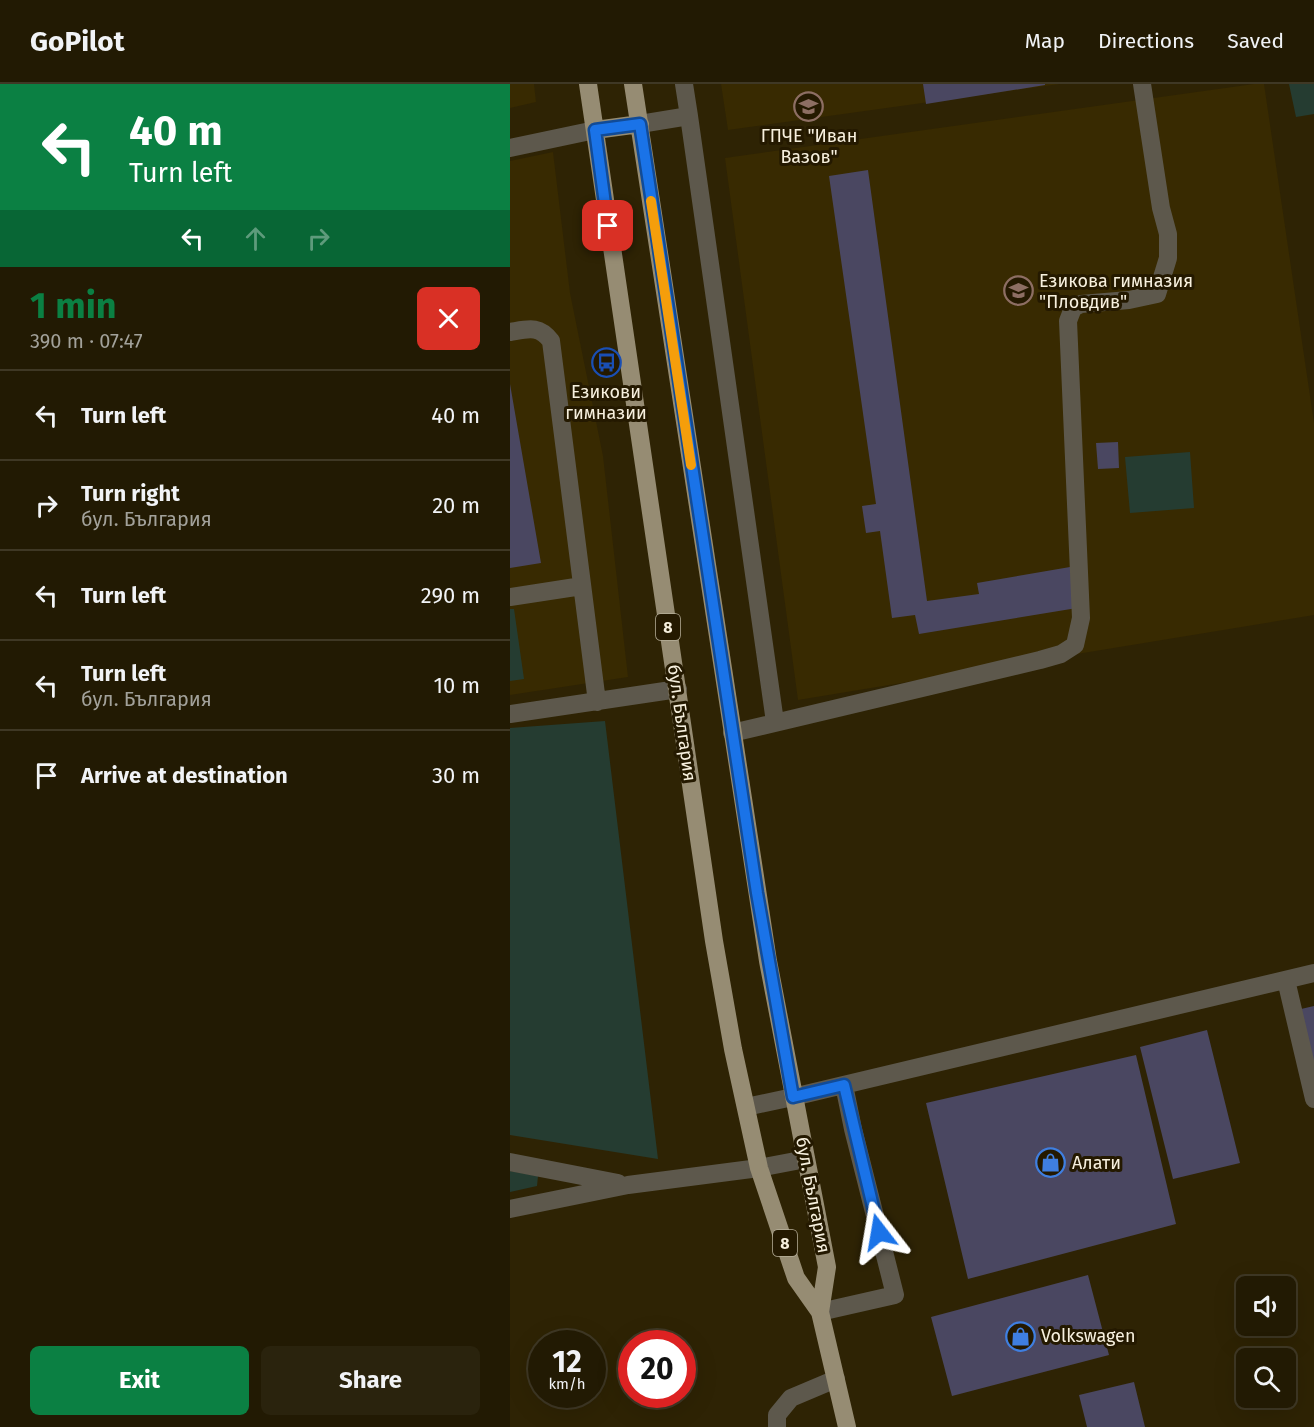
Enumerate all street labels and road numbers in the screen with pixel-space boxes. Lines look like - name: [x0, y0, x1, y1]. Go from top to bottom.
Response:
- road number: 8: [656, 614, 680, 640]
- street label: бул. България: [663, 663, 701, 783]
- street label: бул. България: [791, 1135, 835, 1255]
- road number: 8: [773, 1230, 797, 1256]

